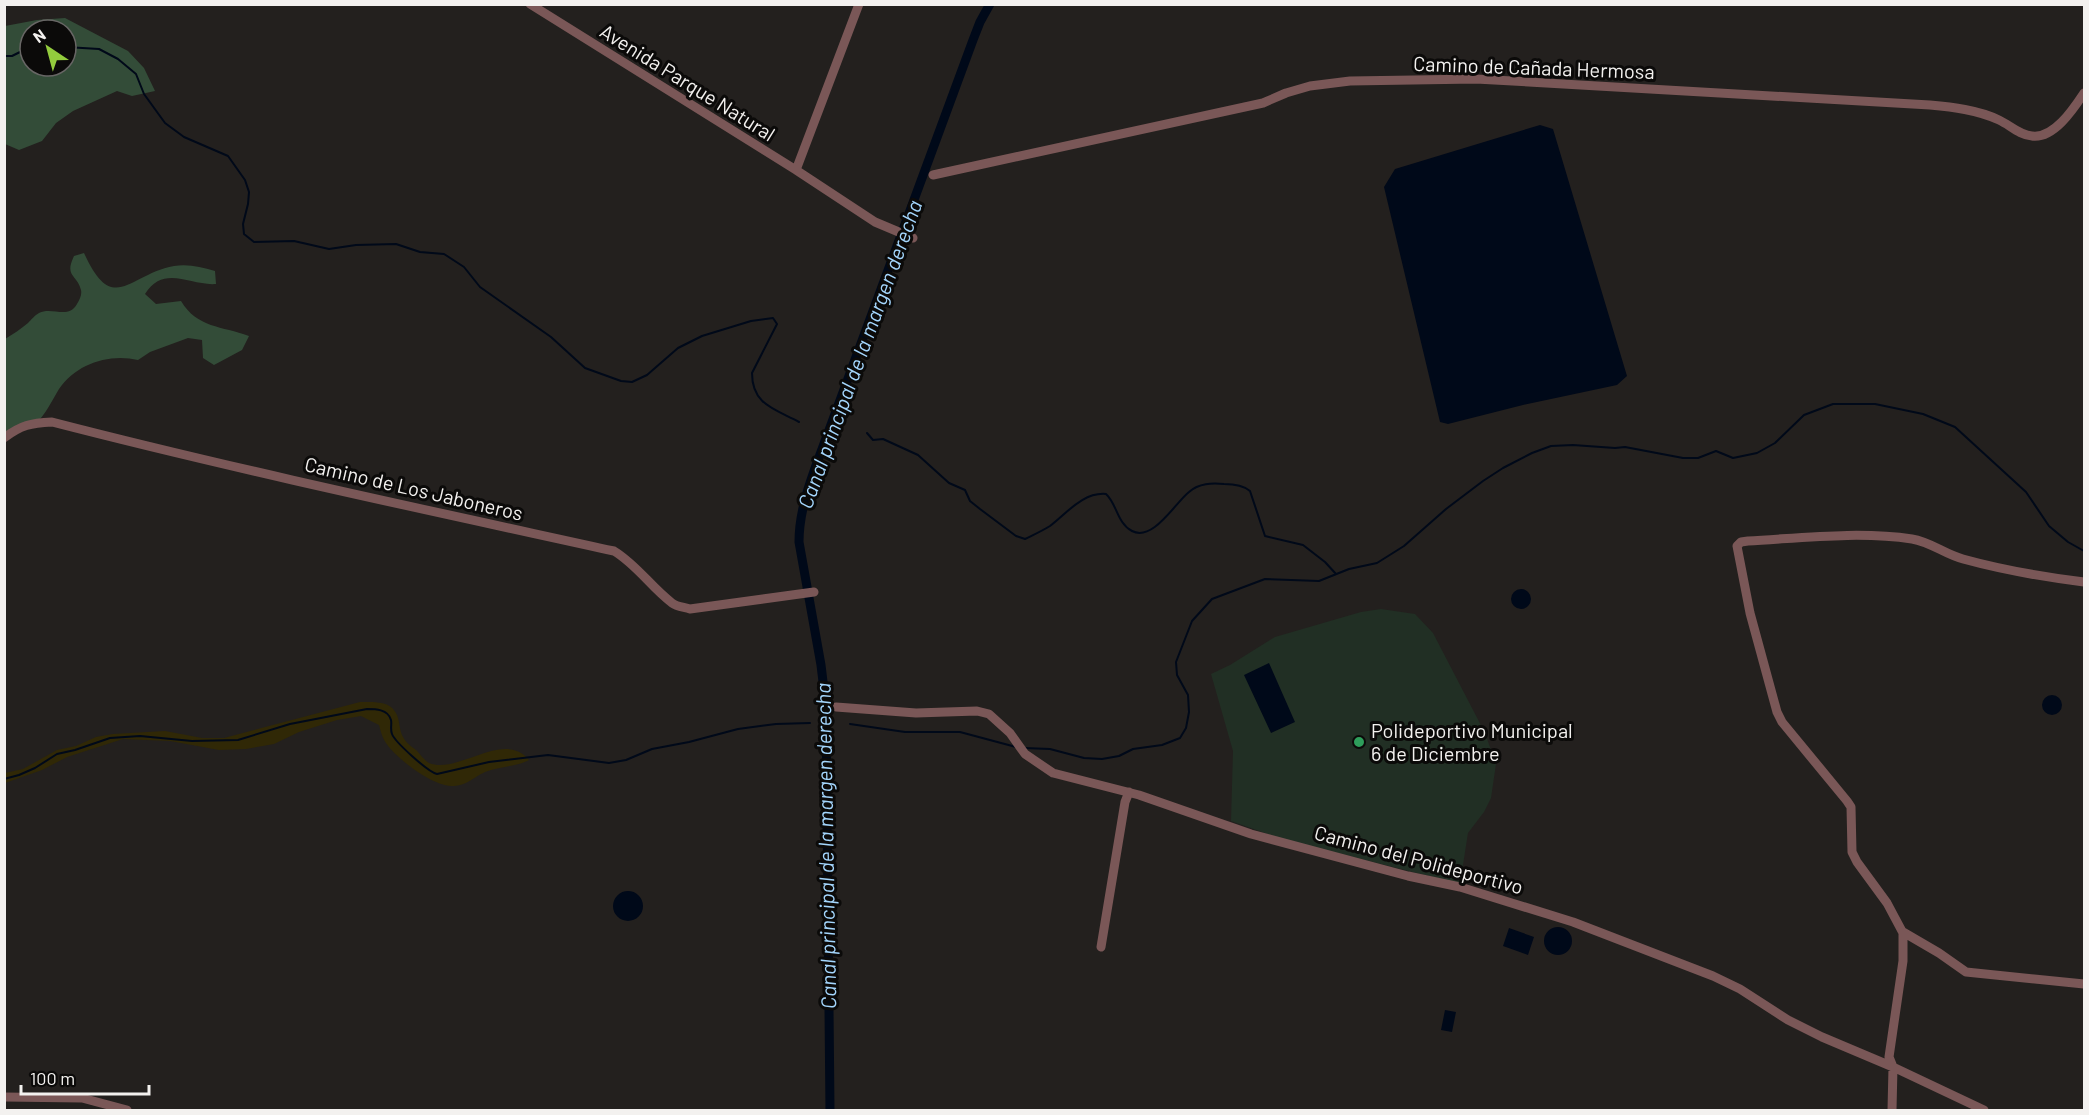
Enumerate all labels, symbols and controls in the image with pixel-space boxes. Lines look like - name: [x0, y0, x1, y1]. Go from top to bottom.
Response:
- north arrow: [18, 18, 78, 78]
- street label: Avenida Parque Natural: [596, 18, 780, 146]
- text: N: [29, 25, 49, 46]
- street label: Camino de Cañada Hermosa: [1413, 51, 1655, 83]
- water label: Canal principal de la margen derecha: [791, 196, 927, 512]
- street label: Camino de Los Jaboneros: [303, 451, 525, 525]
- water label: Canal principal de la margen derecha: [810, 683, 840, 1009]
- place label: Polideportivo Municipal 6 de Diciembre: [1371, 718, 1573, 765]
- marker: Polideportivo Municipal 6 de Diciembre: [1352, 735, 1366, 749]
- street label: Camino del Polideportivo: [1312, 820, 1526, 898]
- scale bar: [21, 1058, 148, 1096]
- text: 100 m: [30, 1067, 75, 1089]

